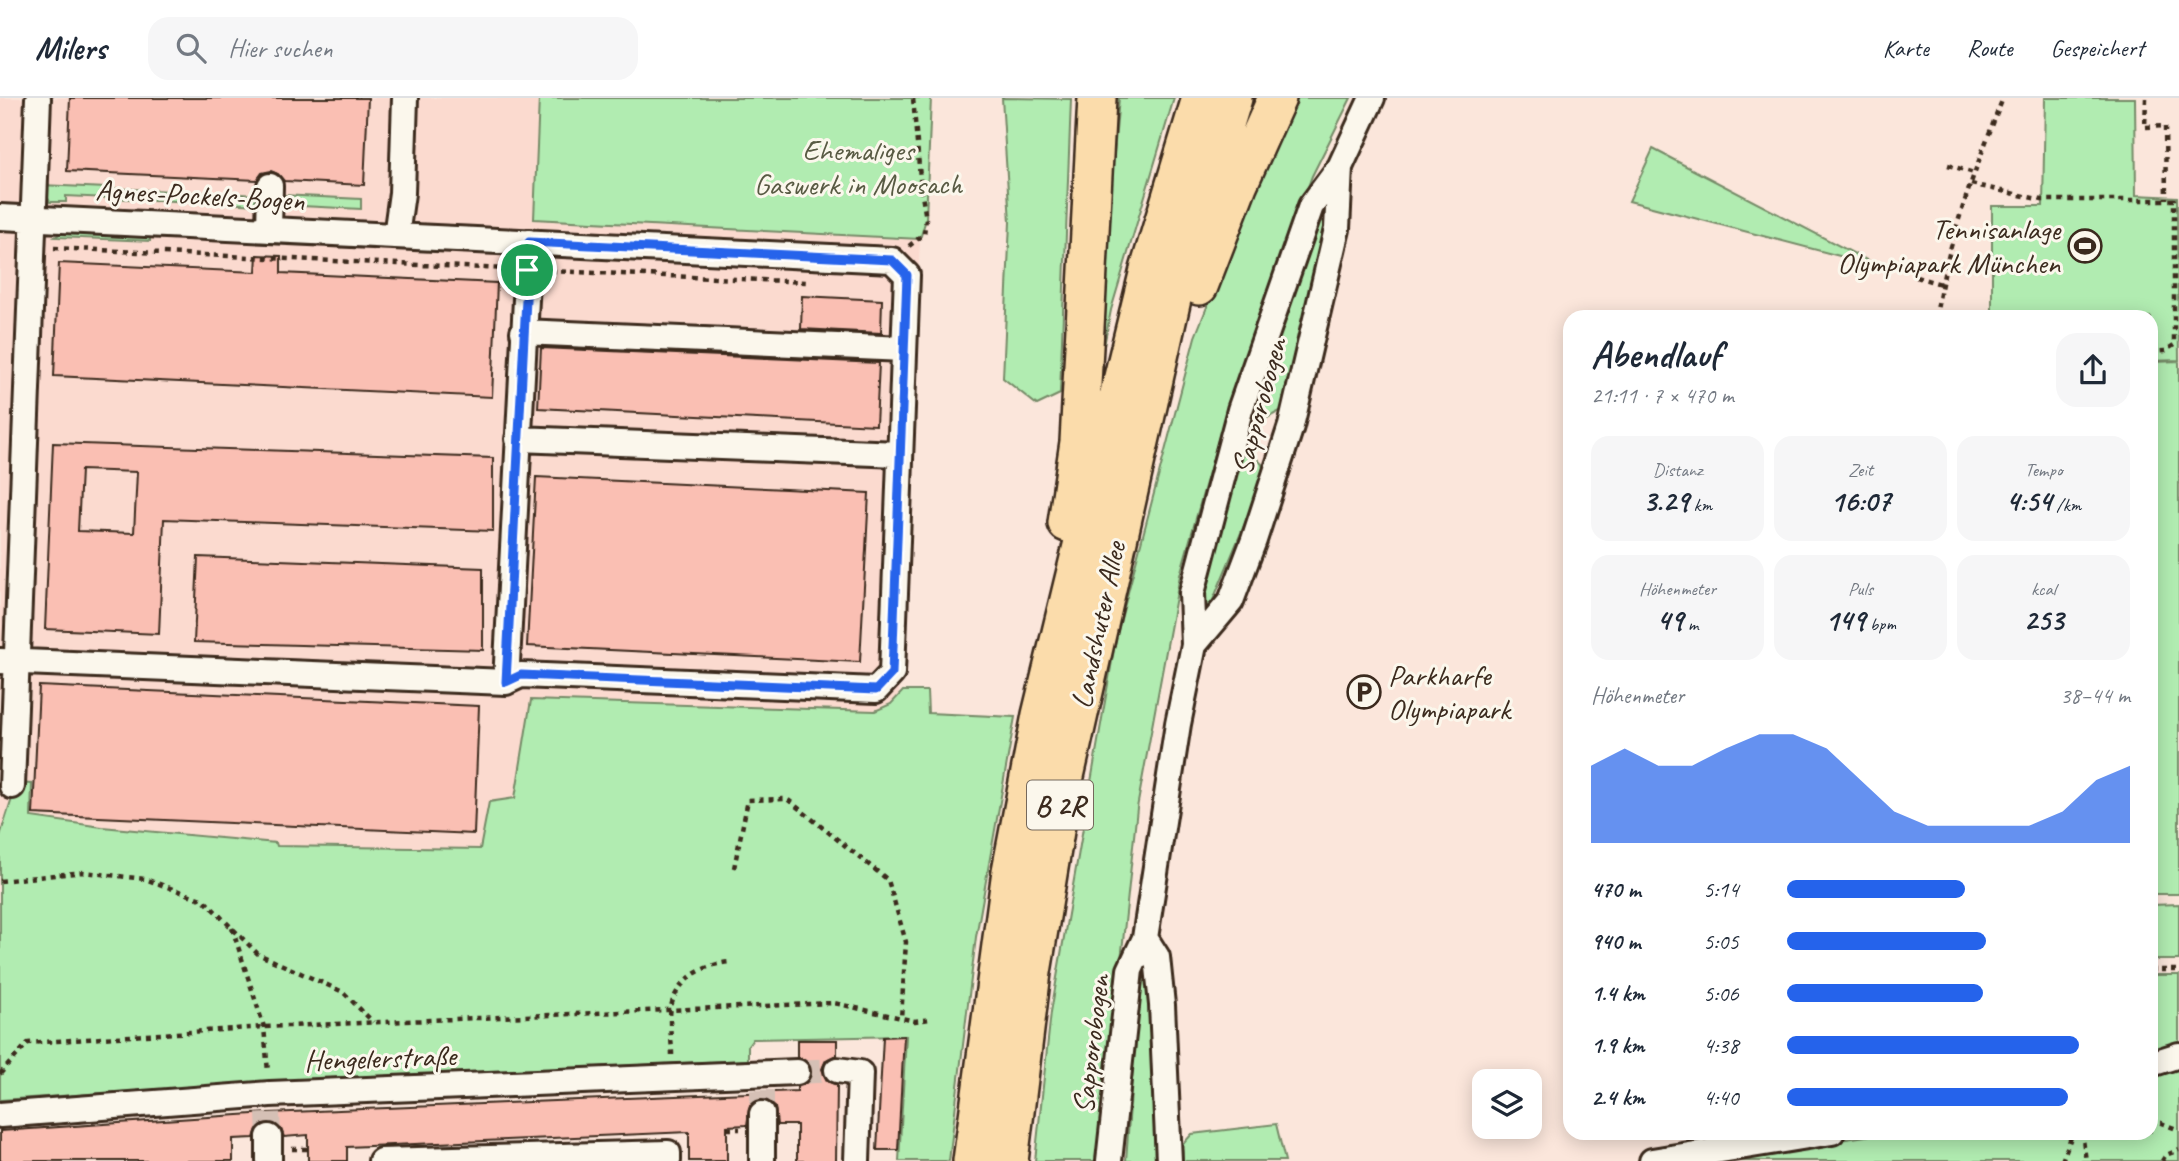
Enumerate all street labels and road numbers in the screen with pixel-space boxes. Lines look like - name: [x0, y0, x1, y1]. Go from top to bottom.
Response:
- street label: Agnes-Pockels-Bogen: [95, 171, 306, 219]
- street label: Sapporobogen: [1223, 332, 1296, 478]
- street label: Landshuter Allee: [1062, 536, 1135, 712]
- road number: B 2R: [1027, 780, 1093, 830]
- street label: Sapporobogen: [1064, 971, 1119, 1116]
- street label: Hengelerstraße: [303, 1036, 459, 1080]

